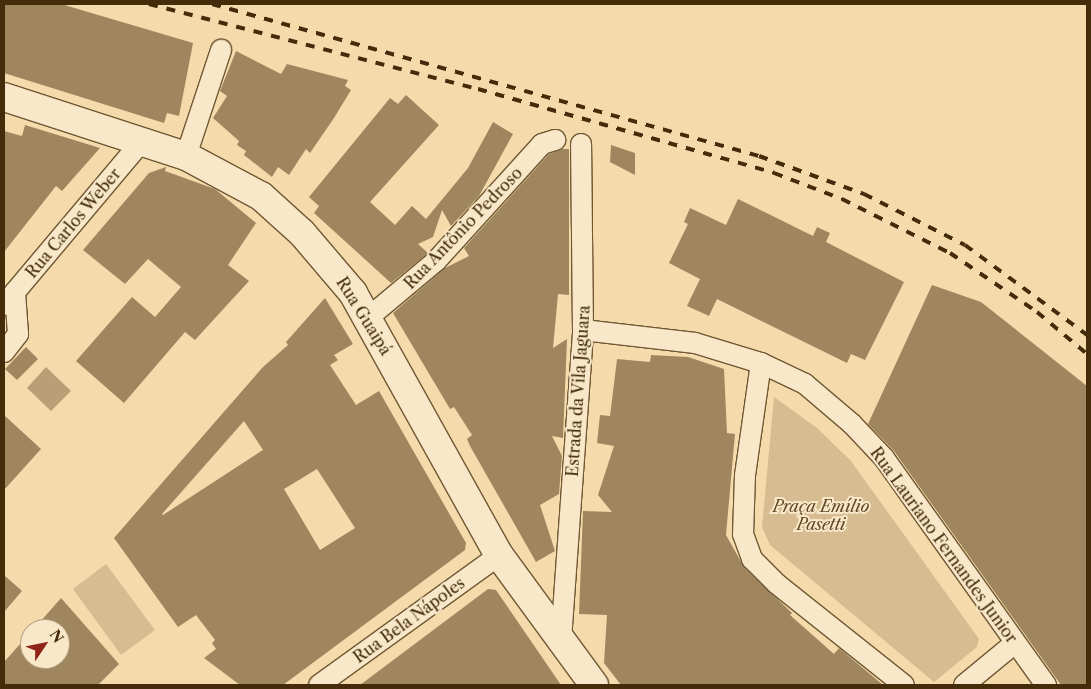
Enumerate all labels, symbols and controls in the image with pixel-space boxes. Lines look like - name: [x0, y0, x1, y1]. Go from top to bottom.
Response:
- street label: Rua Antônio Pedroso: [400, 163, 526, 293]
- street label: Rua Carlos Weber: [21, 164, 125, 282]
- street label: Rua Guaipá: [332, 273, 396, 359]
- street label: Estrada da Vila Jaguara: [562, 304, 594, 478]
- street label: Rua Lauriano Fernandes Junior: [866, 443, 1022, 647]
- park label: Praça Emílio Pasetti: [773, 496, 869, 534]
- street label: Rua Bela Nápoles: [349, 573, 469, 667]
- north arrow: [20, 619, 70, 669]
- text: N: [46, 626, 67, 646]

